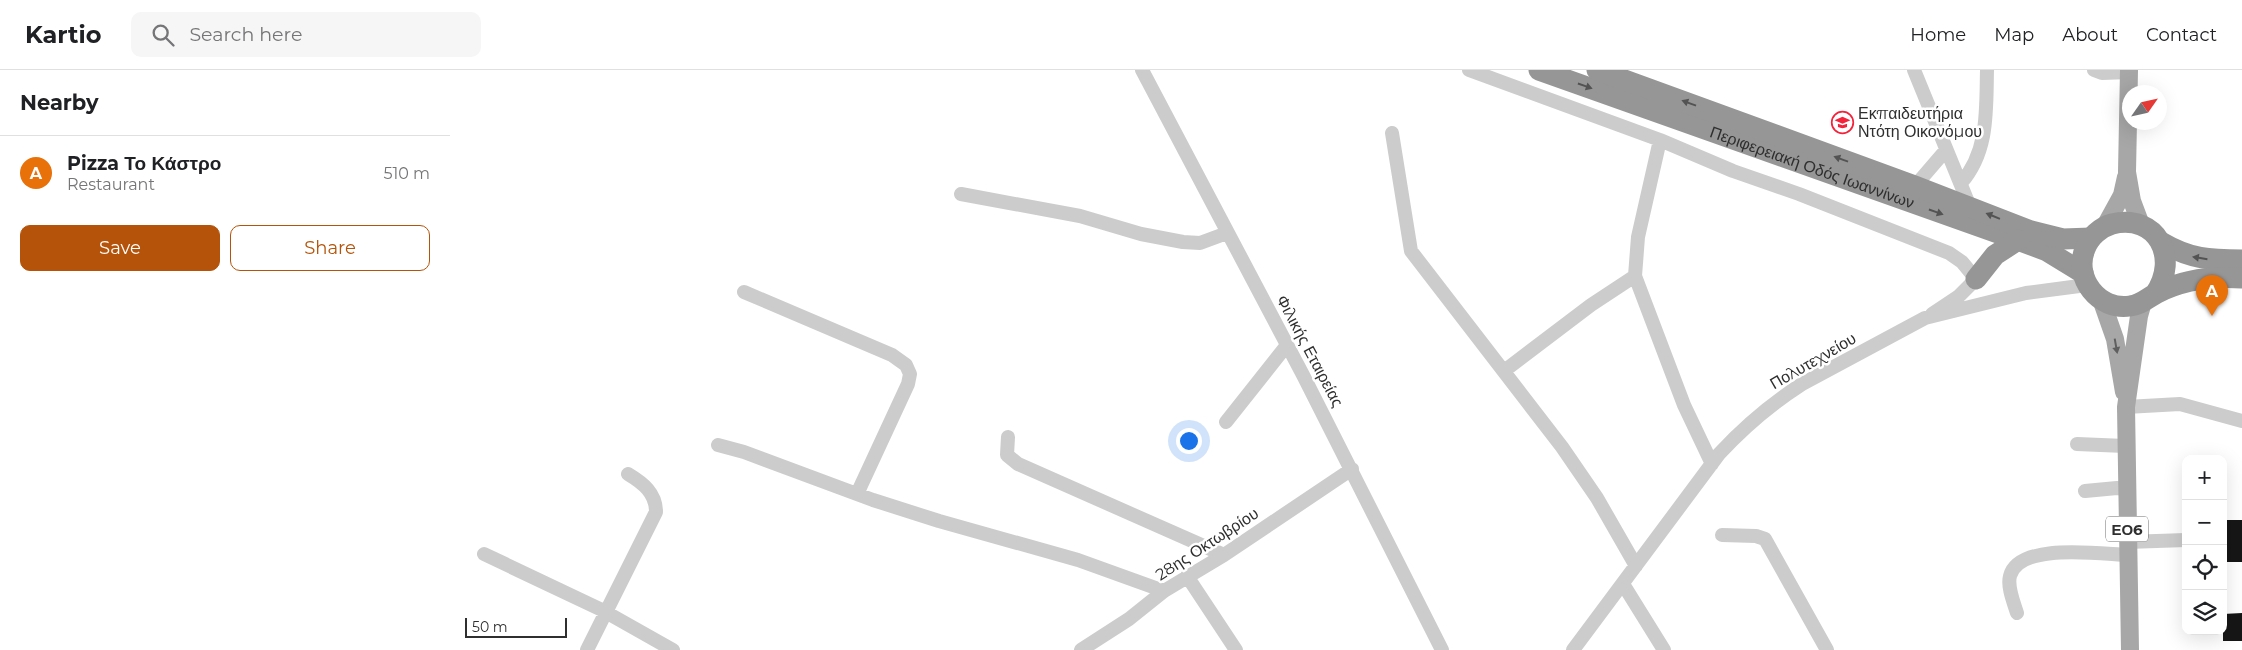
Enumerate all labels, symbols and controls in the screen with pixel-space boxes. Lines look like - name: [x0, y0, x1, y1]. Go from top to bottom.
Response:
- search box: [131, 12, 481, 57]
- text: Kartio: [25, 20, 101, 49]
- icon: search: [149, 21, 177, 49]
- text: Search here: [189, 23, 302, 46]
- text: Home: [1910, 24, 1966, 46]
- text: Map: [1994, 24, 2034, 46]
- text: About: [2062, 24, 2118, 46]
- text: Contact: [2146, 24, 2217, 46]
- one-way arrow: [1578, 82, 1593, 90]
- north arrow: [2122, 85, 2167, 130]
- text: Nearby: [20, 90, 99, 115]
- one-way arrow: [1681, 99, 1696, 106]
- place label: Εκπαιδευτήρια Ντότη Οικονόμου: [1858, 104, 1982, 141]
- school or university icon: Εκπαιδευτήρια Ντότη Οικονόμου: [1830, 110, 1854, 134]
- street label: Περιφερειακή Οδός Ιωαννίνων: [1708, 122, 1917, 212]
- text: Pizza Το Κάστρο: [67, 152, 221, 175]
- one-way arrow: [1834, 155, 1849, 162]
- text: A: [30, 164, 42, 183]
- text: 510 m: [383, 164, 430, 183]
- text: Restaurant: [67, 175, 155, 194]
- one-way arrow: [1928, 208, 1943, 216]
- one-way arrow: [1986, 212, 2001, 219]
- button: Save: [20, 225, 220, 271]
- button: Share: [230, 225, 430, 271]
- one-way arrow: [2191, 254, 2207, 262]
- pin: A: [2196, 275, 2228, 316]
- street label: Φιλικής Εταιρείας: [1273, 292, 1348, 410]
- street label: Πολυτεχνείου: [1767, 329, 1859, 393]
- one-way arrow: [2112, 338, 2120, 354]
- your location: [1176, 428, 1202, 454]
- map controls: [2182, 455, 2227, 635]
- button: +: [2182, 455, 2227, 500]
- button: −: [2182, 500, 2227, 545]
- street label: 28ης Οκτωβρίου: [1152, 504, 1262, 584]
- road number: ΕΟ6: [2106, 516, 2148, 542]
- button: locate: [2182, 545, 2227, 590]
- button: layers: [2182, 590, 2227, 635]
- scale bar: [465, 615, 568, 638]
- text: 50 m: [472, 618, 508, 636]

